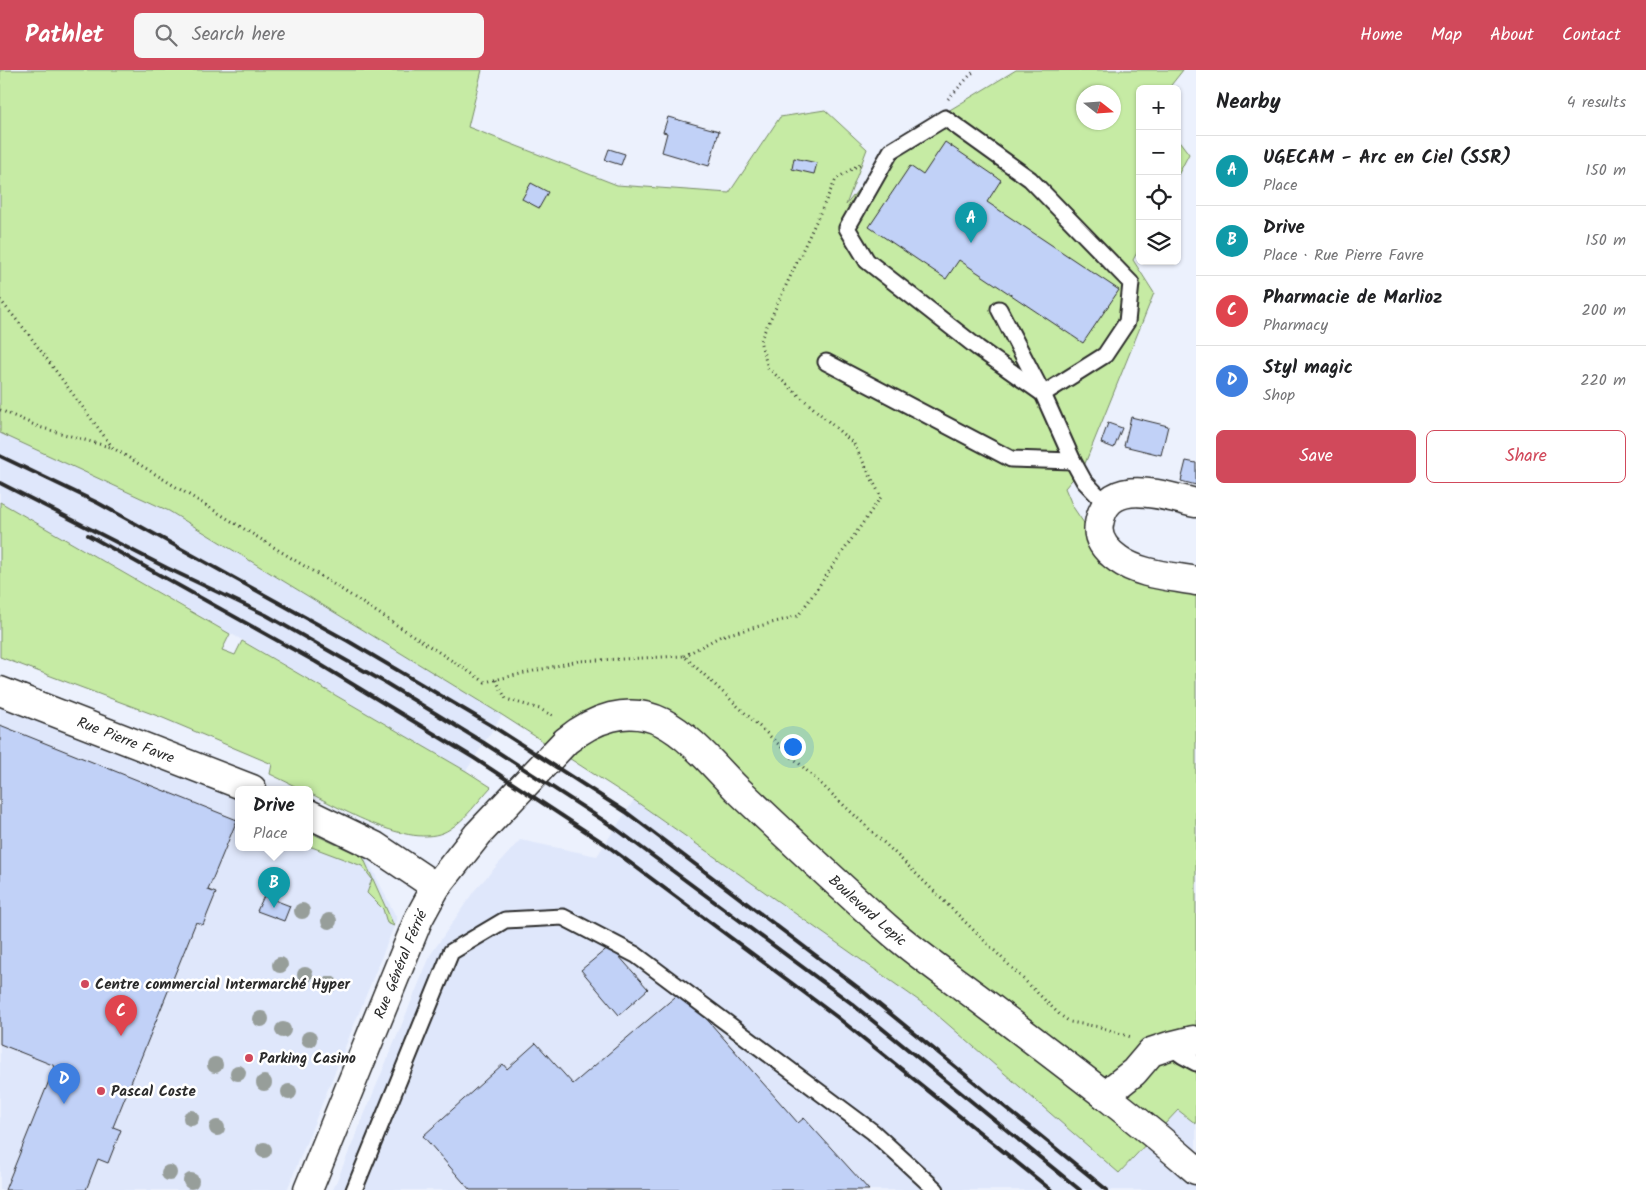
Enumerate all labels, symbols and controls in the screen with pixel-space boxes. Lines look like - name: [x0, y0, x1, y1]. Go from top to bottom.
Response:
- search box: [134, 13, 484, 58]
- text: Pathlet: [25, 16, 104, 55]
- text: Search here: [192, 20, 285, 50]
- icon: search: [152, 21, 180, 49]
- text: Home: [1360, 21, 1403, 50]
- text: Map: [1431, 21, 1462, 50]
- text: About: [1490, 21, 1534, 50]
- text: Contact: [1562, 21, 1621, 50]
- north arrow: [1076, 85, 1121, 130]
- map controls: [1136, 85, 1181, 265]
- button: +: [1136, 85, 1181, 130]
- text: Nearby: [1216, 86, 1281, 119]
- text: 4 results: [1567, 90, 1626, 115]
- button: −: [1136, 130, 1181, 175]
- text: UGECAM - Arc en Ciel (SSR): [1263, 143, 1511, 173]
- text: A: [1227, 158, 1237, 183]
- text: 150 m: [1585, 158, 1626, 183]
- text: Place: [1263, 173, 1297, 198]
- button: locate: [1136, 175, 1181, 220]
- pin: A: [955, 202, 987, 243]
- text: Drive: [1263, 213, 1305, 243]
- button: layers: [1136, 220, 1181, 265]
- text: B: [1227, 228, 1237, 253]
- text: 150 m: [1585, 228, 1626, 253]
- text: Place · Rue Pierre Favre: [1263, 243, 1424, 268]
- text: Pharmacie de Marlioz: [1263, 283, 1442, 313]
- text: C: [1227, 298, 1237, 323]
- text: 200 m: [1582, 298, 1626, 323]
- text: Pharmacy: [1263, 313, 1328, 338]
- text: Styl magic: [1263, 353, 1353, 383]
- text: D: [1227, 368, 1237, 393]
- text: 220 m: [1580, 368, 1626, 393]
- text: Shop: [1263, 383, 1295, 408]
- button: Save: [1216, 430, 1416, 483]
- button: Share: [1426, 430, 1626, 483]
- street label: Rue Pierre Favre: [73, 711, 178, 771]
- your location: [780, 734, 806, 760]
- popup: [235, 786, 313, 851]
- text: Drive: [253, 791, 295, 821]
- text: Place: [253, 821, 288, 846]
- pin: B: [258, 867, 290, 908]
- street label: Boulevard Lepic: [822, 869, 912, 953]
- street label: Rue Général Férrié: [368, 905, 435, 1022]
- place label: Centre commercial Intermarché Hyper: [95, 973, 350, 997]
- marker: Centre commercial Intermarché Hyper: [79, 978, 91, 990]
- pin: C: [105, 995, 137, 1036]
- place label: Parking Casino: [259, 1047, 356, 1071]
- marker: Parking Casino: [243, 1052, 255, 1064]
- pin: D: [48, 1063, 80, 1104]
- place label: Pascal Coste: [111, 1080, 197, 1104]
- marker: Pascal Coste: [95, 1085, 107, 1097]

